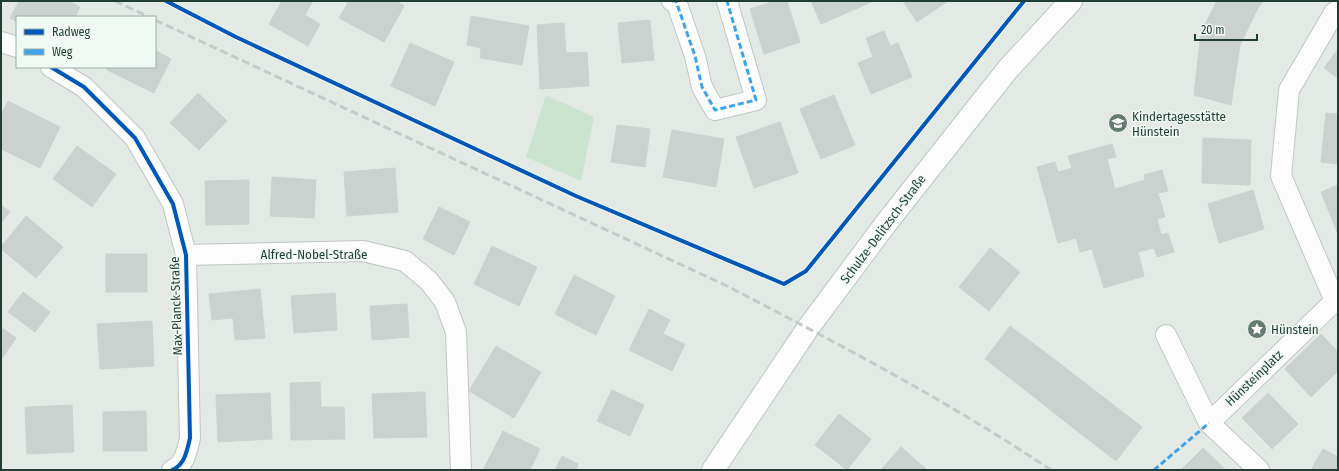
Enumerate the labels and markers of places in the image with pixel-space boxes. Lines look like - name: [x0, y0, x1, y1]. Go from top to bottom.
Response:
- place label: Kindertagesstätte Hünstein: [1132, 109, 1226, 139]
- school or university icon: Kindertagesstätte Hünstein: [1107, 112, 1129, 134]
- place icon: Hünstein: [1246, 318, 1268, 340]
- place label: Hünstein: [1271, 322, 1319, 337]

